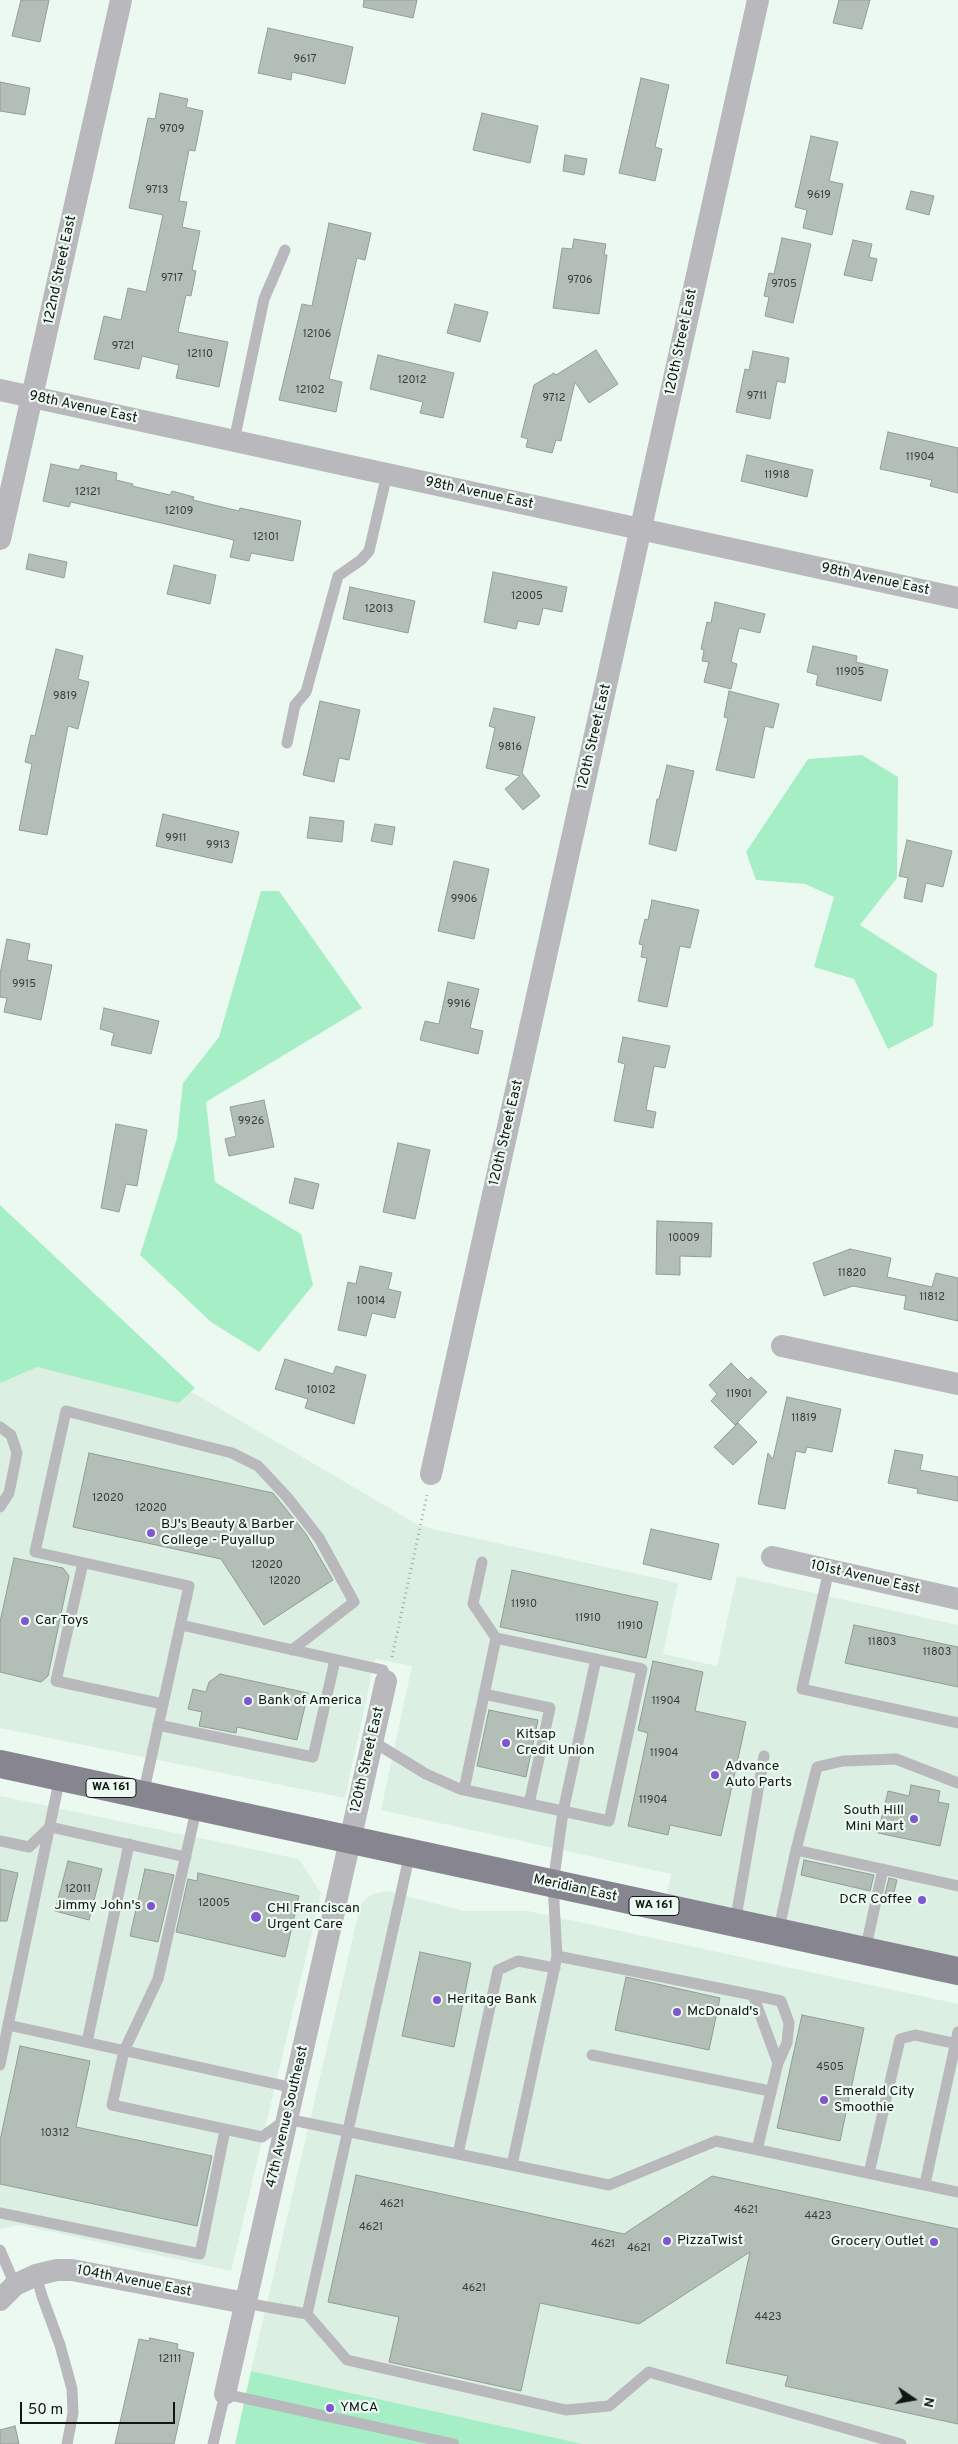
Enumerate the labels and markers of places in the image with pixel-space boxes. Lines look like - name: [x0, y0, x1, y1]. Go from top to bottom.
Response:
- place label: BJ's Beauty & Barber College - Puyallup: [161, 1517, 295, 1550]
- marker: BJ's Beauty & Barber College - Puyallup: [145, 1527, 157, 1539]
- place label: Car Toys: [35, 1613, 89, 1629]
- marker: Car Toys: [19, 1615, 31, 1627]
- place label: Bank of America: [258, 1693, 362, 1709]
- marker: Bank of America: [242, 1695, 254, 1707]
- place label: Kitsap Credit Union: [516, 1727, 595, 1760]
- marker: Kitsap Credit Union: [500, 1737, 512, 1749]
- place label: Advance Auto Parts: [725, 1759, 792, 1791]
- marker: Advance Auto Parts: [709, 1769, 721, 1781]
- place label: South Hill Mini Mart: [843, 1803, 904, 1835]
- marker: South Hill Mini Mart: [908, 1813, 920, 1825]
- place label: DCR Coffee: [839, 1892, 912, 1908]
- marker: DCR Coffee: [916, 1894, 928, 1906]
- place label: Jimmy John's: [54, 1898, 141, 1914]
- marker: Jimmy John's: [145, 1900, 157, 1912]
- place label: CHI Franciscan Urgent Care: [267, 1901, 360, 1934]
- marker: CHI Franciscan Urgent Care: [249, 1910, 263, 1924]
- place label: Heritage Bank: [447, 1992, 537, 2008]
- marker: Heritage Bank: [431, 1994, 443, 2006]
- place label: McDonald's: [687, 2004, 759, 2020]
- marker: McDonald's: [671, 2006, 683, 2018]
- place label: Emerald City Smoothie: [834, 2084, 914, 2116]
- marker: Emerald City Smoothie: [818, 2094, 830, 2106]
- place label: PizzaTwist: [677, 2233, 743, 2249]
- place label: Grocery Outlet: [831, 2234, 924, 2250]
- marker: PizzaTwist: [661, 2235, 673, 2247]
- marker: Grocery Outlet: [928, 2236, 940, 2248]
- place label: YMCA: [340, 2400, 378, 2416]
- marker: YMCA: [324, 2402, 336, 2414]

